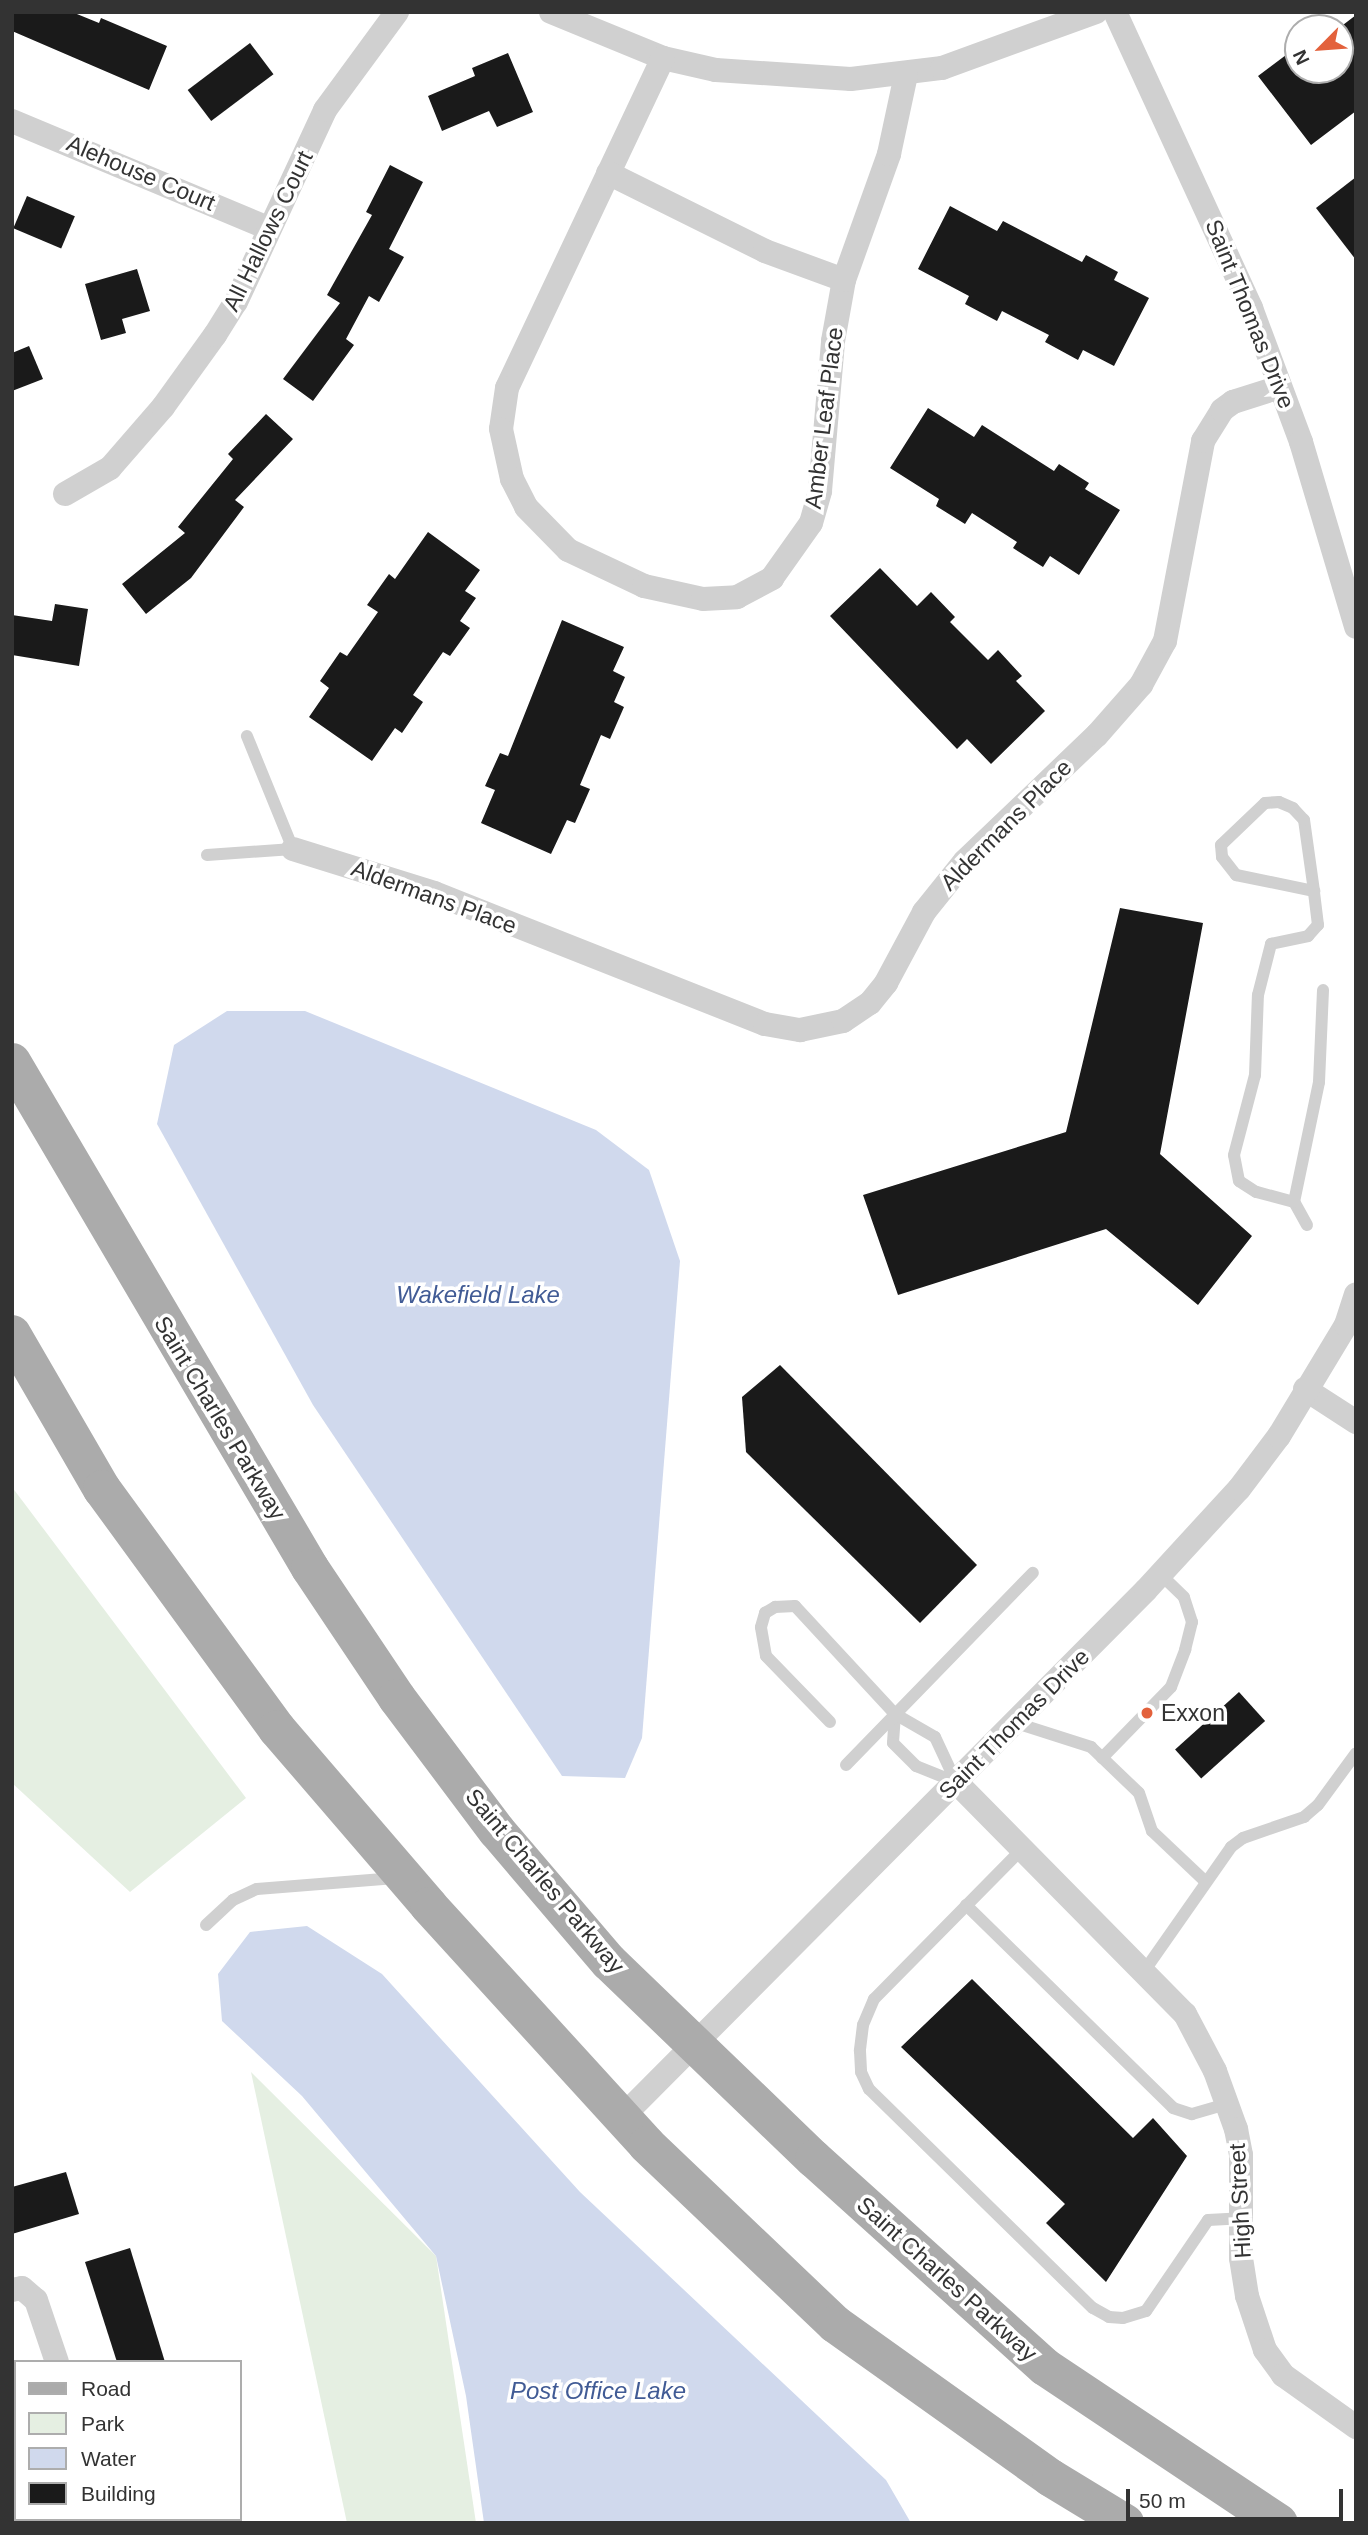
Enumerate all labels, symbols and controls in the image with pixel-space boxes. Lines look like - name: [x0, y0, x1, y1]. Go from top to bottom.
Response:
- north arrow: [1284, 14, 1354, 84]
- text: N: [1289, 47, 1314, 68]
- street label: Alehouse Court: [63, 129, 219, 217]
- street label: All Hallows Court: [217, 146, 319, 316]
- street label: Saint Thomas Drive: [1199, 215, 1301, 413]
- street label: Amber Leaf Place: [799, 326, 849, 510]
- street label: Aldermans Place: [935, 754, 1077, 896]
- street label: Aldermans Place: [348, 854, 520, 940]
- water label: Wakefield Lake: [396, 1281, 560, 1309]
- street label: Saint Charles Parkway: [148, 1311, 292, 1525]
- street label: Saint Thomas Drive: [933, 1643, 1095, 1805]
- place label: Exxon: [1161, 1699, 1225, 1727]
- marker: Exxon: [1139, 1705, 1155, 1721]
- street label: Saint Charles Parkway: [460, 1783, 630, 1979]
- street label: High Street: [1223, 2143, 1257, 2259]
- street label: Saint Charles Parkway: [851, 2191, 1043, 2367]
- legend: [14, 2360, 242, 2521]
- text: Road: [81, 2377, 131, 2400]
- water label: Post Office Lake: [510, 2377, 686, 2405]
- text: Park: [81, 2412, 124, 2435]
- text: Water: [81, 2447, 136, 2470]
- scale bar: [1130, 2476, 1347, 2520]
- text: Building: [81, 2482, 156, 2505]
- text: 50 m: [1139, 2489, 1186, 2512]

